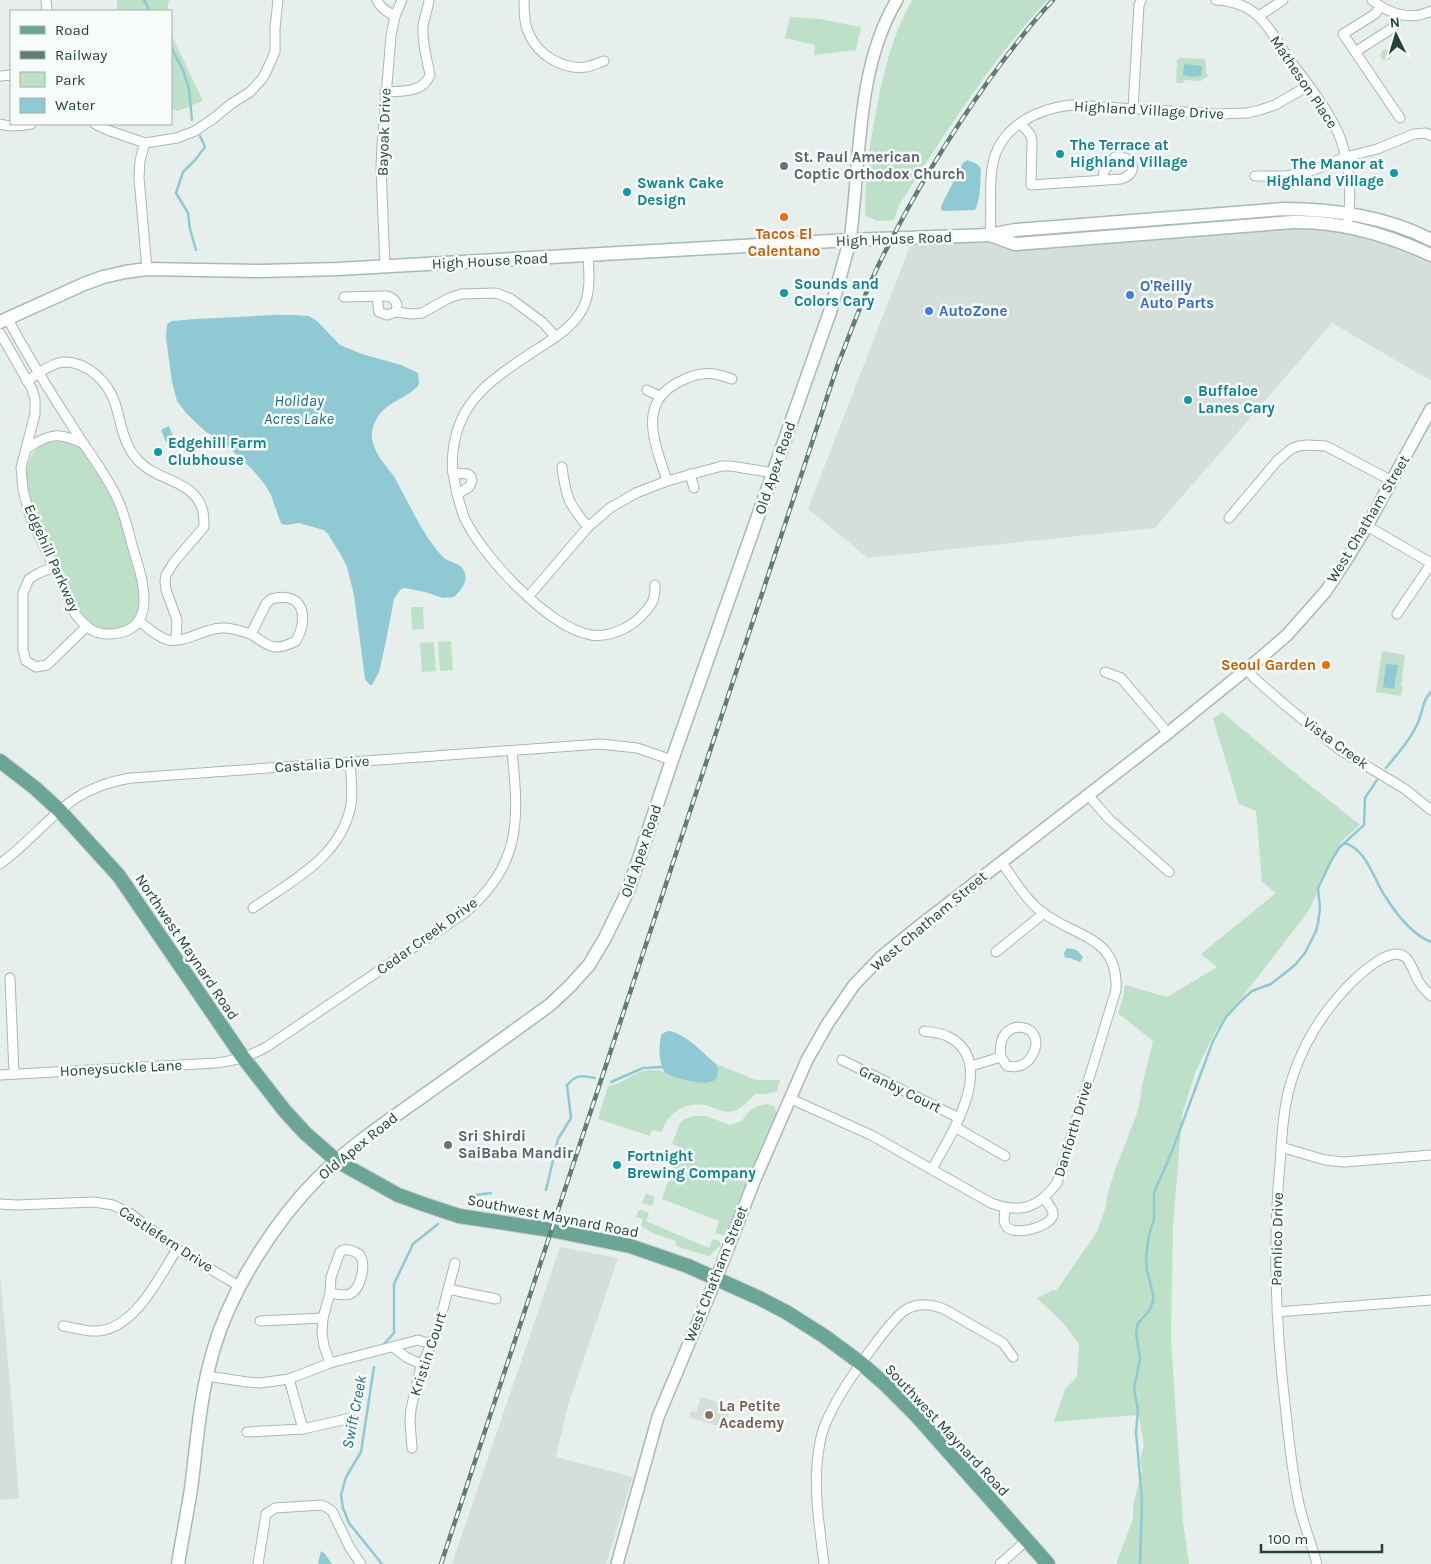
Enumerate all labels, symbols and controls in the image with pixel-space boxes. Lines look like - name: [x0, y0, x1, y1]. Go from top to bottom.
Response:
- legend: [10, 10, 172, 125]
- north arrow: [1371, 10, 1421, 60]
- text: N: [1389, 14, 1401, 31]
- text: Road: [55, 21, 90, 39]
- street label: Matheson Place: [1266, 32, 1342, 132]
- text: Railway: [55, 46, 107, 64]
- text: Park: [55, 71, 85, 89]
- street label: Bayoak Drive: [373, 88, 395, 176]
- text: Water: [55, 96, 96, 114]
- street label: Highland Village Drive: [1073, 97, 1225, 123]
- place label: The Terrace at Highland Village: [1070, 136, 1188, 171]
- place label: St. Paul American Coptic Orthodox Church: [794, 148, 965, 183]
- marker: The Terrace at Highland Village: [1054, 148, 1066, 160]
- place label: The Manor at Highland Village: [1266, 155, 1384, 190]
- marker: St. Paul American Coptic Orthodox Church: [778, 160, 790, 172]
- marker: The Manor at Highland Village: [1388, 167, 1400, 179]
- place label: Swank Cake Design: [637, 174, 724, 209]
- marker: Swank Cake Design: [621, 186, 633, 198]
- marker: Tacos El Calentano: [778, 211, 790, 223]
- place label: Tacos El Calentano: [748, 225, 820, 260]
- street label: High House Road: [835, 228, 953, 250]
- street label: High House Road: [431, 249, 549, 273]
- place label: Sounds and Colors Cary: [794, 275, 879, 310]
- place label: O'Reilly Auto Parts: [1140, 277, 1214, 312]
- marker: Sounds and Colors Cary: [778, 287, 790, 299]
- marker: O'Reilly Auto Parts: [1124, 289, 1136, 301]
- place label: AutoZone: [939, 302, 1007, 320]
- marker: AutoZone: [923, 305, 935, 317]
- place label: Buffaloe Lanes Cary: [1198, 382, 1275, 417]
- water label: Holiday Acres Lake: [264, 391, 335, 428]
- marker: Buffaloe Lanes Cary: [1182, 394, 1194, 406]
- street label: Old Apex Road: [751, 419, 799, 517]
- place label: Edgehill Farm Clubhouse: [168, 434, 267, 469]
- marker: Edgehill Farm Clubhouse: [152, 446, 164, 458]
- street label: West Chatham Street: [1323, 452, 1413, 586]
- street label: Edgehill Parkway: [20, 502, 84, 614]
- place label: Seoul Garden: [1221, 656, 1316, 674]
- marker: Seoul Garden: [1320, 659, 1332, 671]
- street label: Vista Creek: [1300, 713, 1372, 773]
- street label: Castalia Drive: [274, 752, 370, 776]
- street label: Old Apex Road: [617, 802, 665, 900]
- street label: West Chatham Street: [867, 867, 991, 975]
- street label: Northwest Maynard Road: [131, 871, 243, 1023]
- street label: Cedar Creek Drive: [373, 893, 481, 979]
- street label: Honeysuckle Lane: [59, 1056, 183, 1080]
- street label: Granby Court: [856, 1061, 944, 1117]
- street label: Danforth Drive: [1050, 1079, 1096, 1179]
- street label: Old Apex Road: [315, 1108, 401, 1184]
- place label: Sri Shirdi SaiBaba Mandir: [458, 1127, 573, 1162]
- marker: Sri Shirdi SaiBaba Mandir: [442, 1139, 454, 1151]
- place label: Fortnight Brewing Company: [627, 1147, 756, 1182]
- marker: Fortnight Brewing Company: [611, 1159, 623, 1171]
- street label: Southwest Maynard Road: [466, 1191, 640, 1241]
- street label: Pamlico Drive: [1267, 1192, 1287, 1286]
- street label: Castlefern Drive: [115, 1202, 217, 1276]
- street label: West Chatham Street: [680, 1203, 752, 1345]
- street label: Kristin Court: [406, 1309, 450, 1398]
- street label: Southwest Maynard Road: [881, 1360, 1013, 1500]
- water label: Swift Creek: [338, 1373, 371, 1450]
- place label: La Petite Academy: [719, 1397, 784, 1432]
- marker: La Petite Academy: [703, 1409, 715, 1421]
- scale bar: [1261, 1522, 1382, 1554]
- text: 100 m: [1268, 1530, 1308, 1548]

